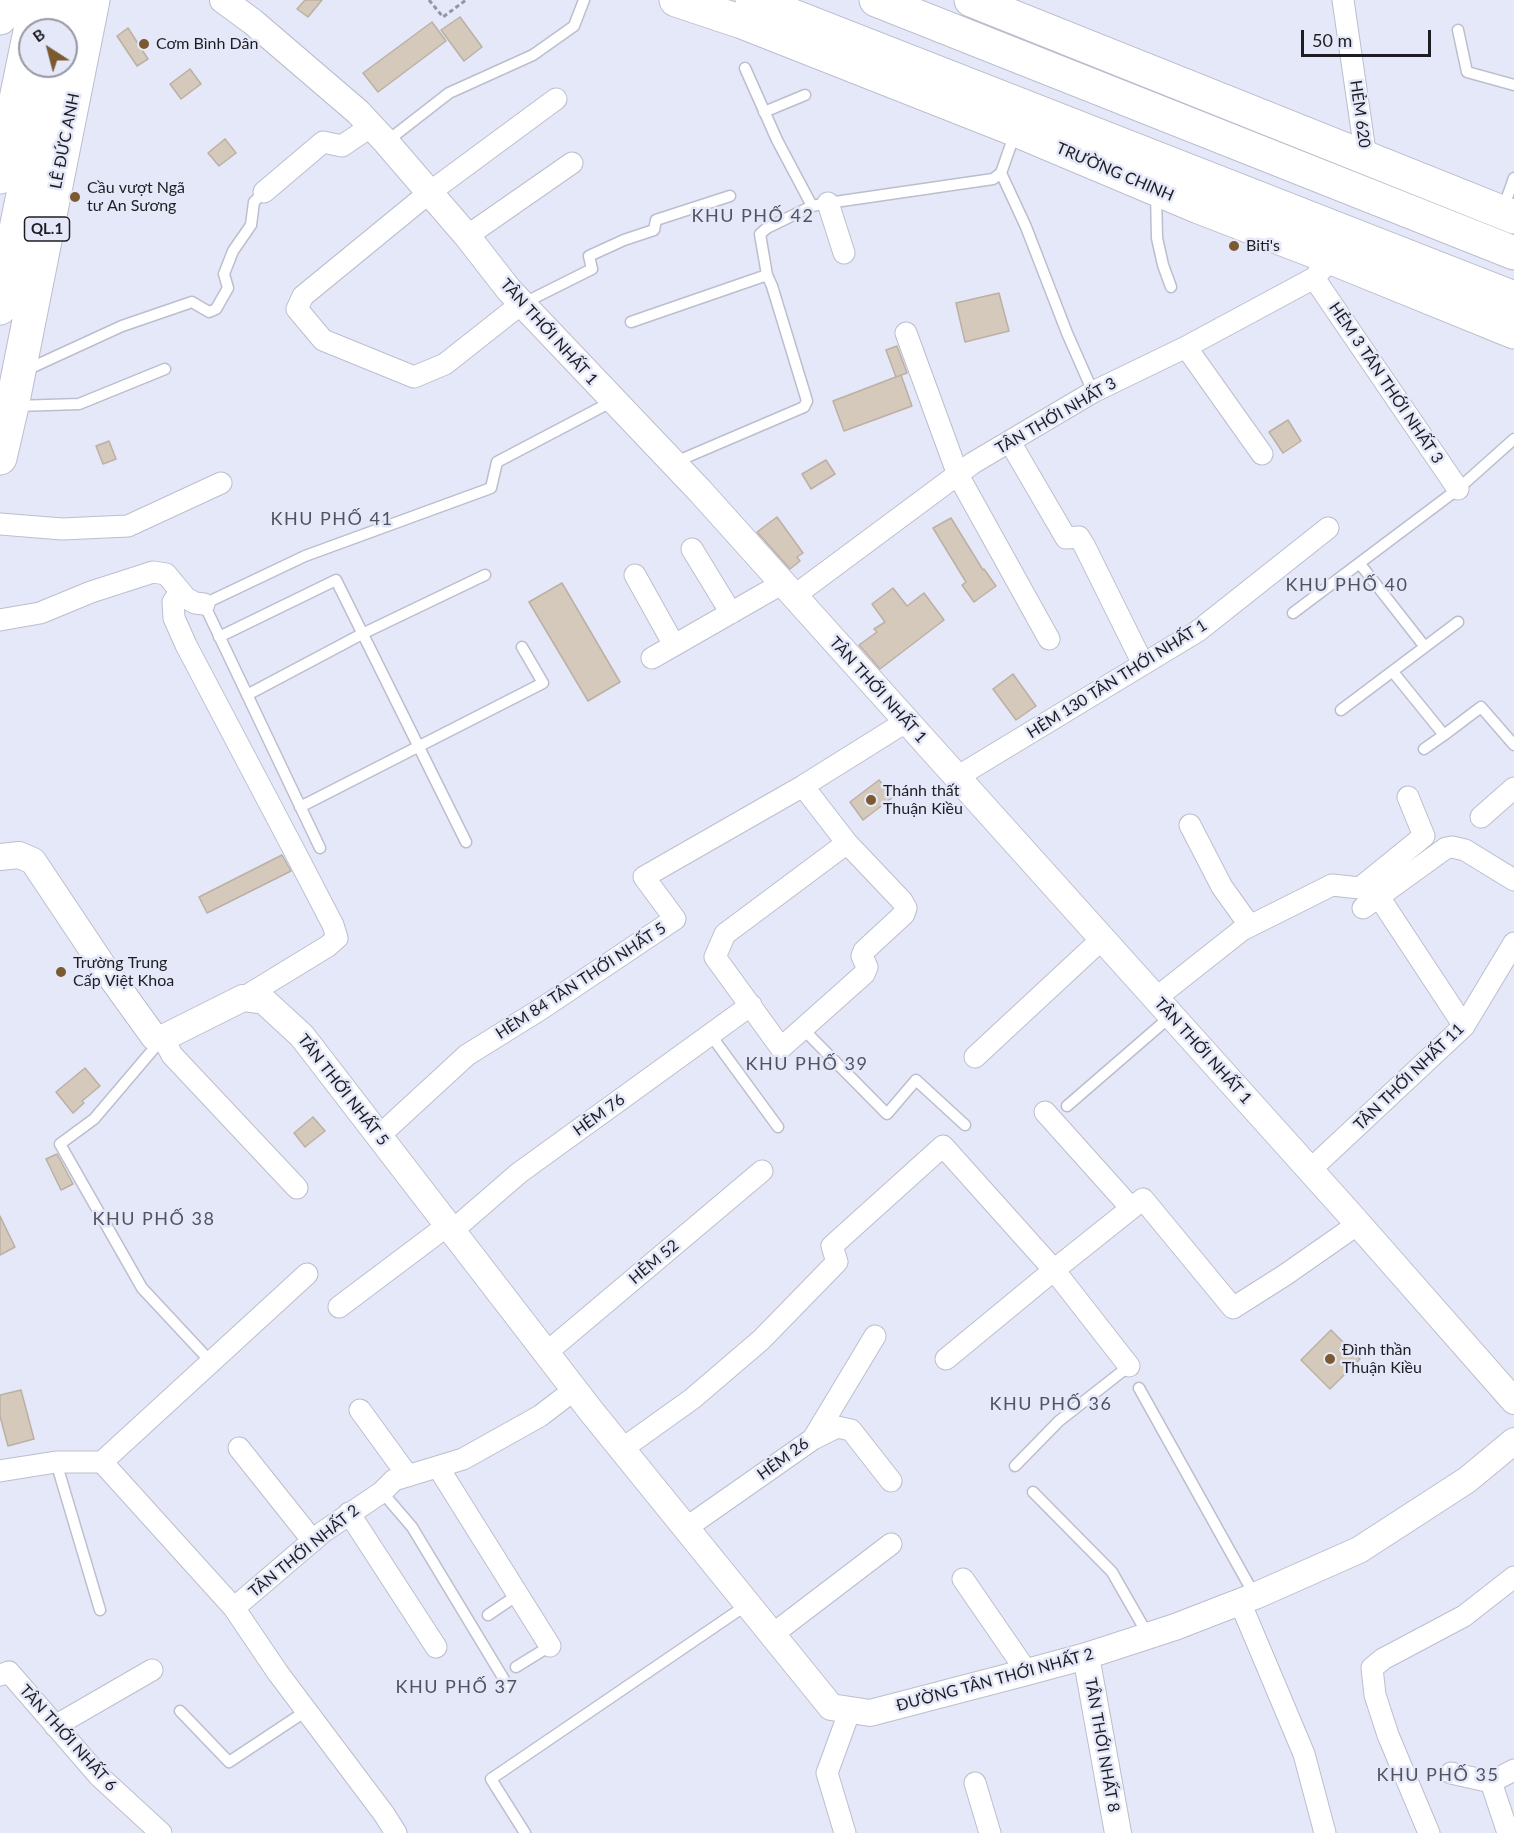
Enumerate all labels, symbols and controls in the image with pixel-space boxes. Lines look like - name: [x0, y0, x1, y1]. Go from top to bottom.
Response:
- north arrow: [18, 18, 78, 78]
- scale bar: [1304, 18, 1434, 56]
- text: B: [28, 24, 48, 45]
- text: 50 m: [1312, 29, 1352, 51]
- place label: Cơm Bình Dân: [156, 34, 258, 54]
- marker: Cơm Bình Dân: [137, 37, 151, 51]
- street label: HẺM 620: [1346, 79, 1374, 149]
- street label: LÊ ĐỨC ANH: [46, 91, 84, 191]
- street label: TRƯỜNG CHINH: [1053, 139, 1177, 205]
- place label: Cầu vượt Ngã tư An Sương: [87, 178, 185, 216]
- marker: Cầu vượt Ngã tư An Sương: [68, 190, 82, 204]
- district label: KHU PHỐ 42: [692, 205, 814, 227]
- road number: QL.1: [24, 217, 70, 241]
- place label: Biti's: [1246, 236, 1280, 256]
- marker: Biti's: [1227, 239, 1241, 253]
- street label: TÂN THỚI NHẤT 1: [496, 275, 602, 389]
- street label: HẺM 3 TÂN THỚI NHẤT 3: [1325, 299, 1447, 467]
- street label: TÂN THỚI NHẤT 3: [992, 374, 1120, 458]
- district label: KHU PHỐ 41: [271, 508, 393, 530]
- district label: KHU PHỐ 40: [1286, 574, 1408, 596]
- street label: HẺM 130 TÂN THỚI NHẤT 1: [1023, 616, 1211, 742]
- street label: TÂN THỚI NHẤT 1: [825, 633, 931, 747]
- place label: Thánh thất Thuận Kiều: [883, 781, 963, 819]
- marker: Thánh thất Thuận Kiều: [864, 793, 878, 807]
- street label: HẺM 84 TÂN THỚI NHẤT 5: [492, 919, 670, 1043]
- place label: Trường Trung Cấp Việt Khoa: [73, 953, 174, 991]
- marker: Trường Trung Cấp Việt Khoa: [54, 965, 68, 979]
- street label: TÂN THỚI NHẤT 1: [1150, 994, 1256, 1108]
- street label: TÂN THỚI NHẤT 11: [1350, 1020, 1468, 1134]
- street label: TÂN THỚI NHẤT 5: [293, 1030, 393, 1150]
- district label: KHU PHỐ 39: [746, 1053, 868, 1075]
- street label: HẺM 76: [570, 1090, 628, 1140]
- district label: KHU PHỐ 38: [93, 1208, 215, 1230]
- street label: HẺM 52: [625, 1236, 683, 1288]
- place label: Đình thần Thuận Kiều: [1342, 1340, 1422, 1378]
- marker: Đình thần Thuận Kiều: [1323, 1352, 1337, 1366]
- district label: KHU PHỐ 36: [990, 1393, 1112, 1415]
- street label: HẺM 26: [754, 1434, 812, 1484]
- street label: TÂN THỚI NHẤT 2: [245, 1501, 363, 1601]
- street label: ĐƯỜNG TÂN THỚI NHẤT 2: [894, 1644, 1096, 1716]
- district label: KHU PHỐ 37: [396, 1676, 518, 1698]
- street label: TÂN THỚI NHẤT 8: [1081, 1676, 1123, 1814]
- street label: TÂN THỚI NHẤT 6: [15, 1681, 121, 1795]
- district label: KHU PHỐ 35: [1377, 1764, 1499, 1786]

